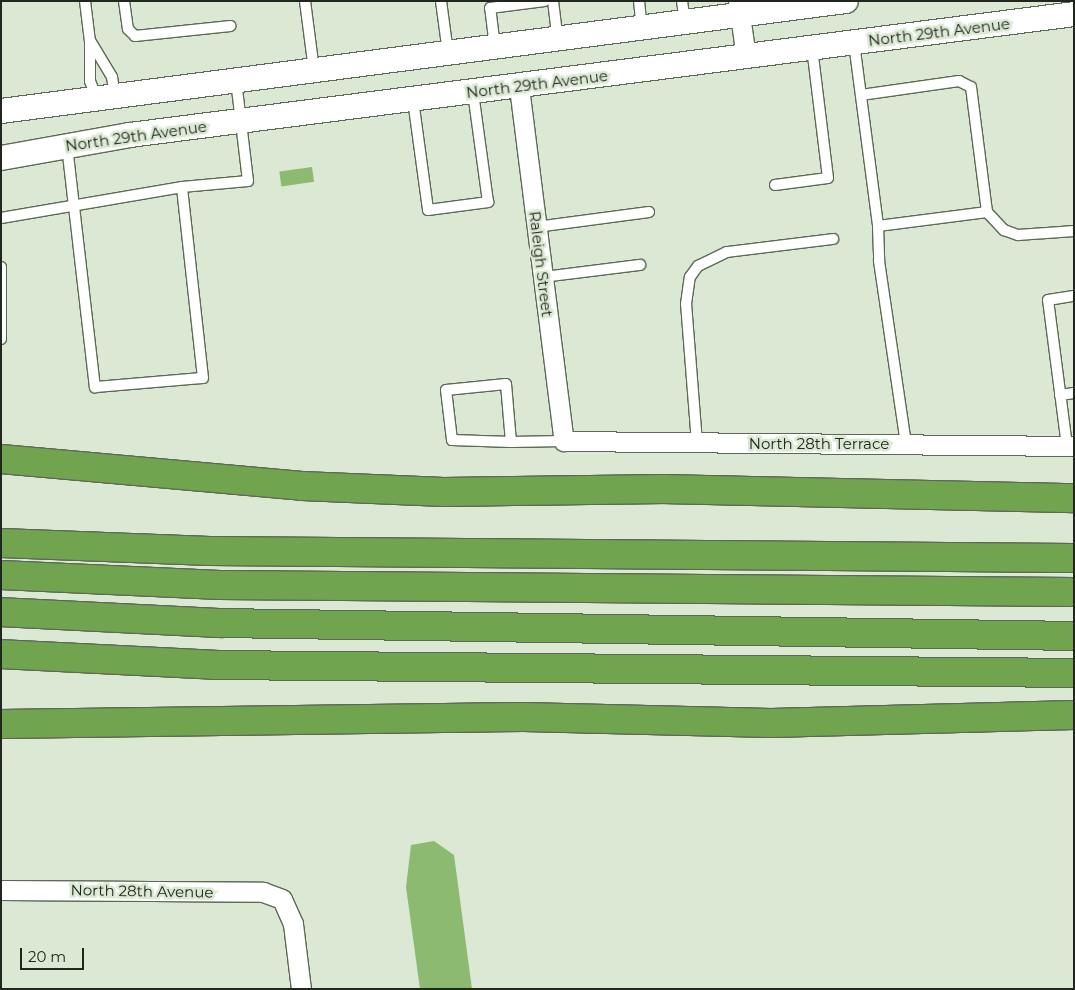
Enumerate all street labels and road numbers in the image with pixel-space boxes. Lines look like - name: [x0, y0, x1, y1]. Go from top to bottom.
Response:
- street label: North 29th Avenue: [867, 14, 1011, 50]
- street label: North 29th Avenue: [465, 66, 609, 102]
- street label: North 29th Avenue: [64, 117, 208, 155]
- street label: Raleigh Street: [526, 210, 556, 318]
- street label: North 28th Terrace: [749, 435, 889, 453]
- street label: North 28th Avenue: [70, 881, 214, 901]

